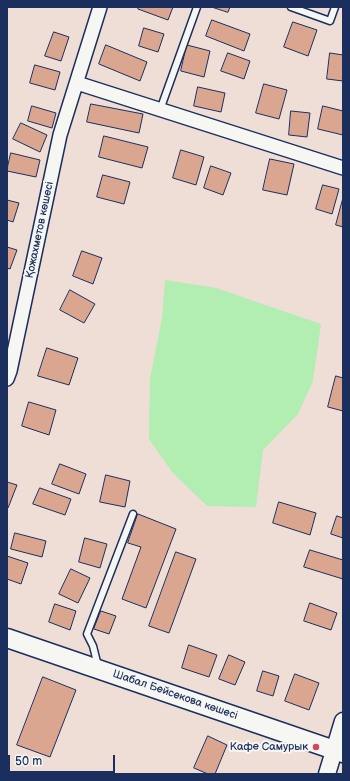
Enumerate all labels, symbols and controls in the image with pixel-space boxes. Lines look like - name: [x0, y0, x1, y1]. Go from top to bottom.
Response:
- street label: Қожахметов көшесі: [23, 180, 57, 280]
- street label: Шабал Бейсекова көшесі: [111, 667, 239, 723]
- place label: Кафе Самурык: [230, 740, 308, 754]
- marker: Кафе Самурык: [311, 742, 321, 752]
- scale bar: [10, 747, 117, 773]
- text: 50 m: [15, 754, 42, 769]

